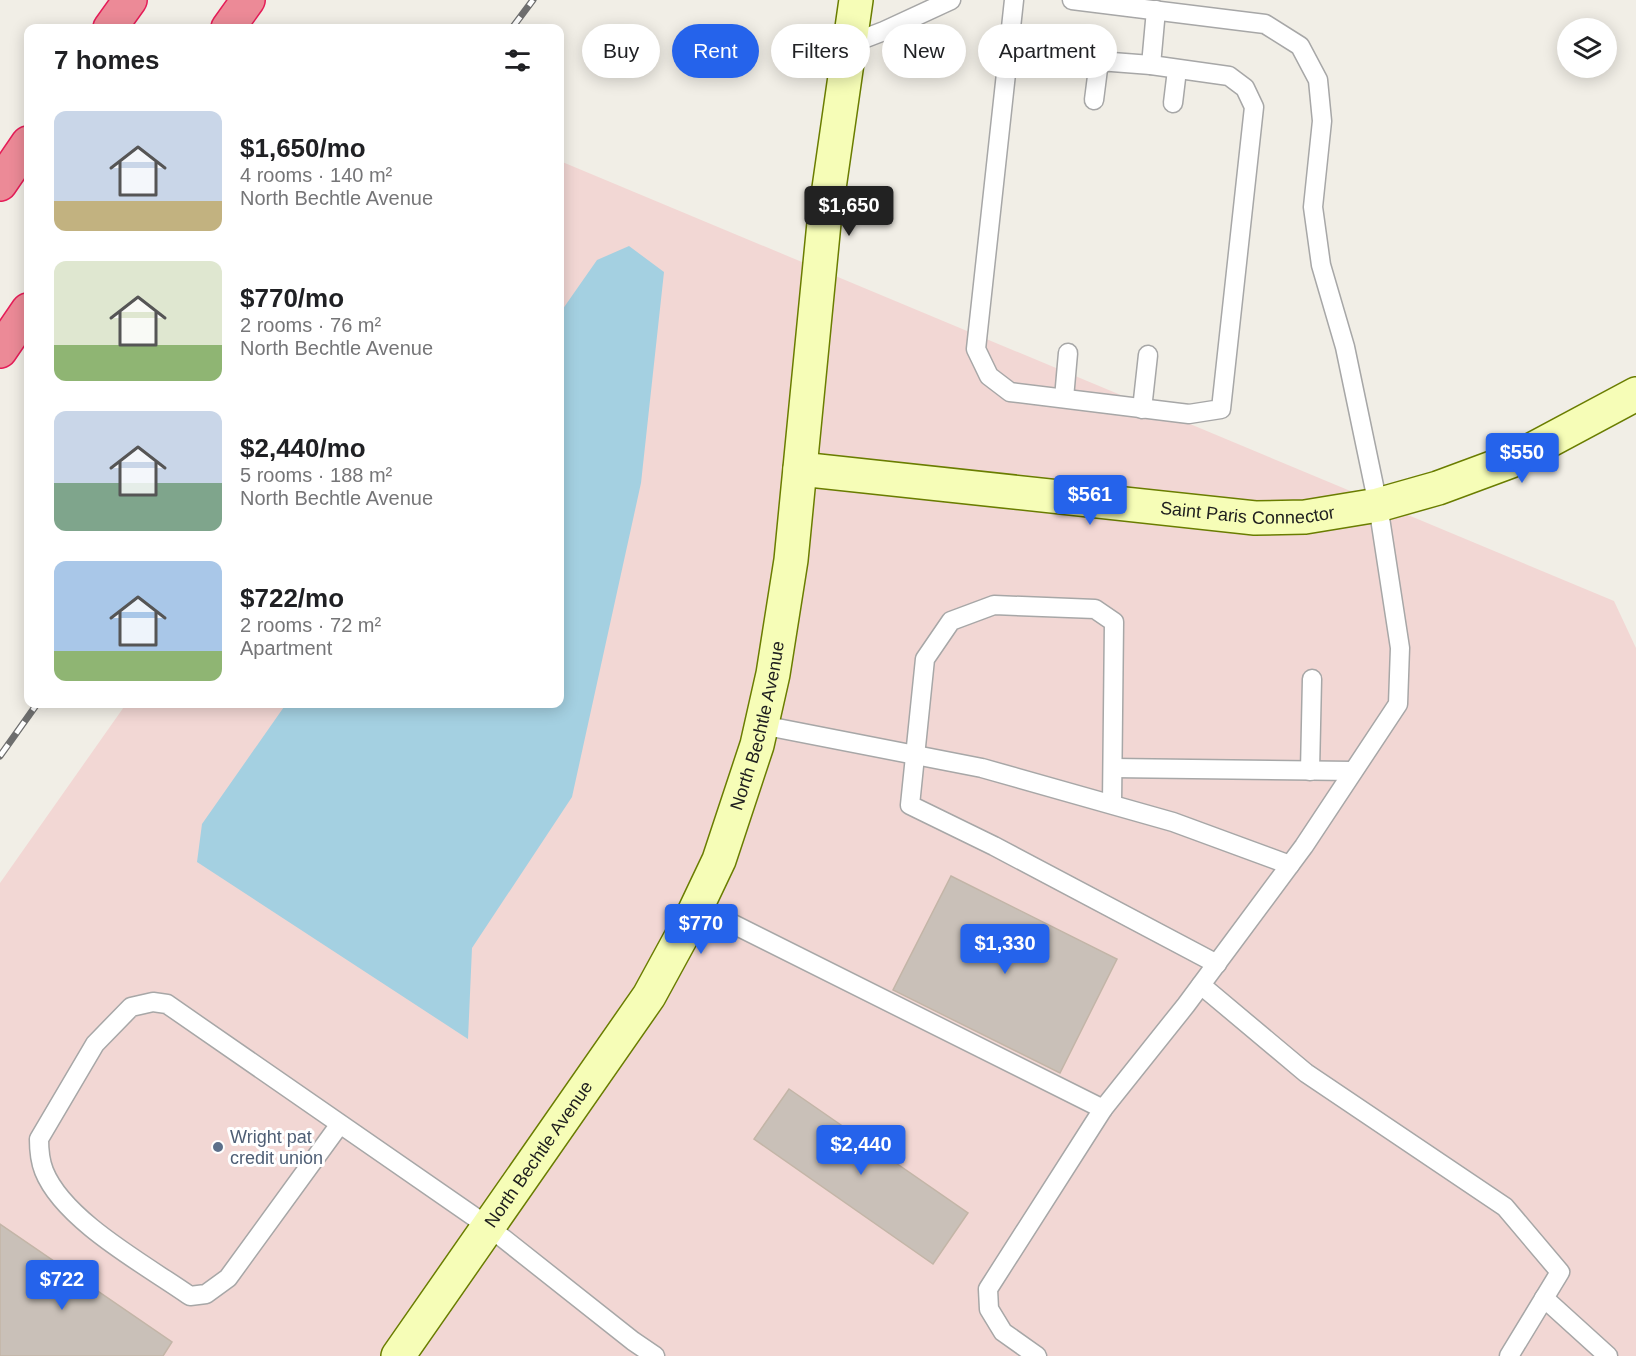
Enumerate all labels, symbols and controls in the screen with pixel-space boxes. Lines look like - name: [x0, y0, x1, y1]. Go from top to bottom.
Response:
- map controls: [1557, 18, 1617, 78]
- button: layers: [1557, 18, 1617, 78]
- chip: Buy: [582, 24, 660, 78]
- chip: Rent: [672, 24, 759, 78]
- chip: Filters: [771, 24, 870, 78]
- chip: New: [882, 24, 966, 78]
- chip: Apartment: [978, 24, 1117, 78]
- icon: filters: [501, 44, 534, 77]
- text: 7 homes: [54, 45, 160, 75]
- text: $1,650/mo: [240, 133, 366, 163]
- icon: home: [102, 135, 174, 207]
- text: 4 rooms · 140 m²: [240, 164, 392, 186]
- pin: $1,650: [800, 186, 898, 237]
- text: North Bechtle Avenue: [240, 187, 433, 209]
- text: $1,650: [818, 194, 880, 216]
- text: $770/mo: [240, 283, 344, 313]
- icon: home: [102, 285, 174, 357]
- text: 2 rooms · 76 m²: [240, 314, 381, 336]
- text: North Bechtle Avenue: [240, 337, 433, 359]
- text: $2,440/mo: [240, 433, 366, 463]
- pin: $550: [1486, 433, 1558, 484]
- icon: home: [102, 435, 174, 507]
- text: $550: [1500, 441, 1544, 463]
- text: 5 rooms · 188 m²: [240, 464, 392, 486]
- pin: $561: [1054, 475, 1126, 526]
- text: $561: [1068, 483, 1112, 505]
- text: North Bechtle Avenue: [240, 487, 433, 509]
- street label: Saint Paris Connector: [1159, 498, 1336, 528]
- text: $722/mo: [240, 583, 344, 613]
- icon: home: [102, 585, 174, 657]
- text: 2 rooms · 72 m²: [240, 614, 381, 636]
- text: Apartment: [240, 637, 332, 659]
- street label: North Bechtle Avenue: [726, 640, 788, 813]
- pin: $770: [665, 904, 737, 955]
- text: $770: [679, 912, 723, 934]
- pin: $1,330: [956, 924, 1054, 975]
- text: $1,330: [974, 932, 1036, 954]
- street label: North Bechtle Avenue: [481, 1077, 597, 1231]
- pin: $2,440: [812, 1125, 910, 1176]
- place label: Wright pat credit union: [230, 1127, 323, 1168]
- text: $2,440: [830, 1133, 892, 1155]
- marker: Wright pat credit union: [211, 1140, 225, 1154]
- pin: $722: [26, 1260, 98, 1311]
- text: $722: [40, 1268, 84, 1290]

